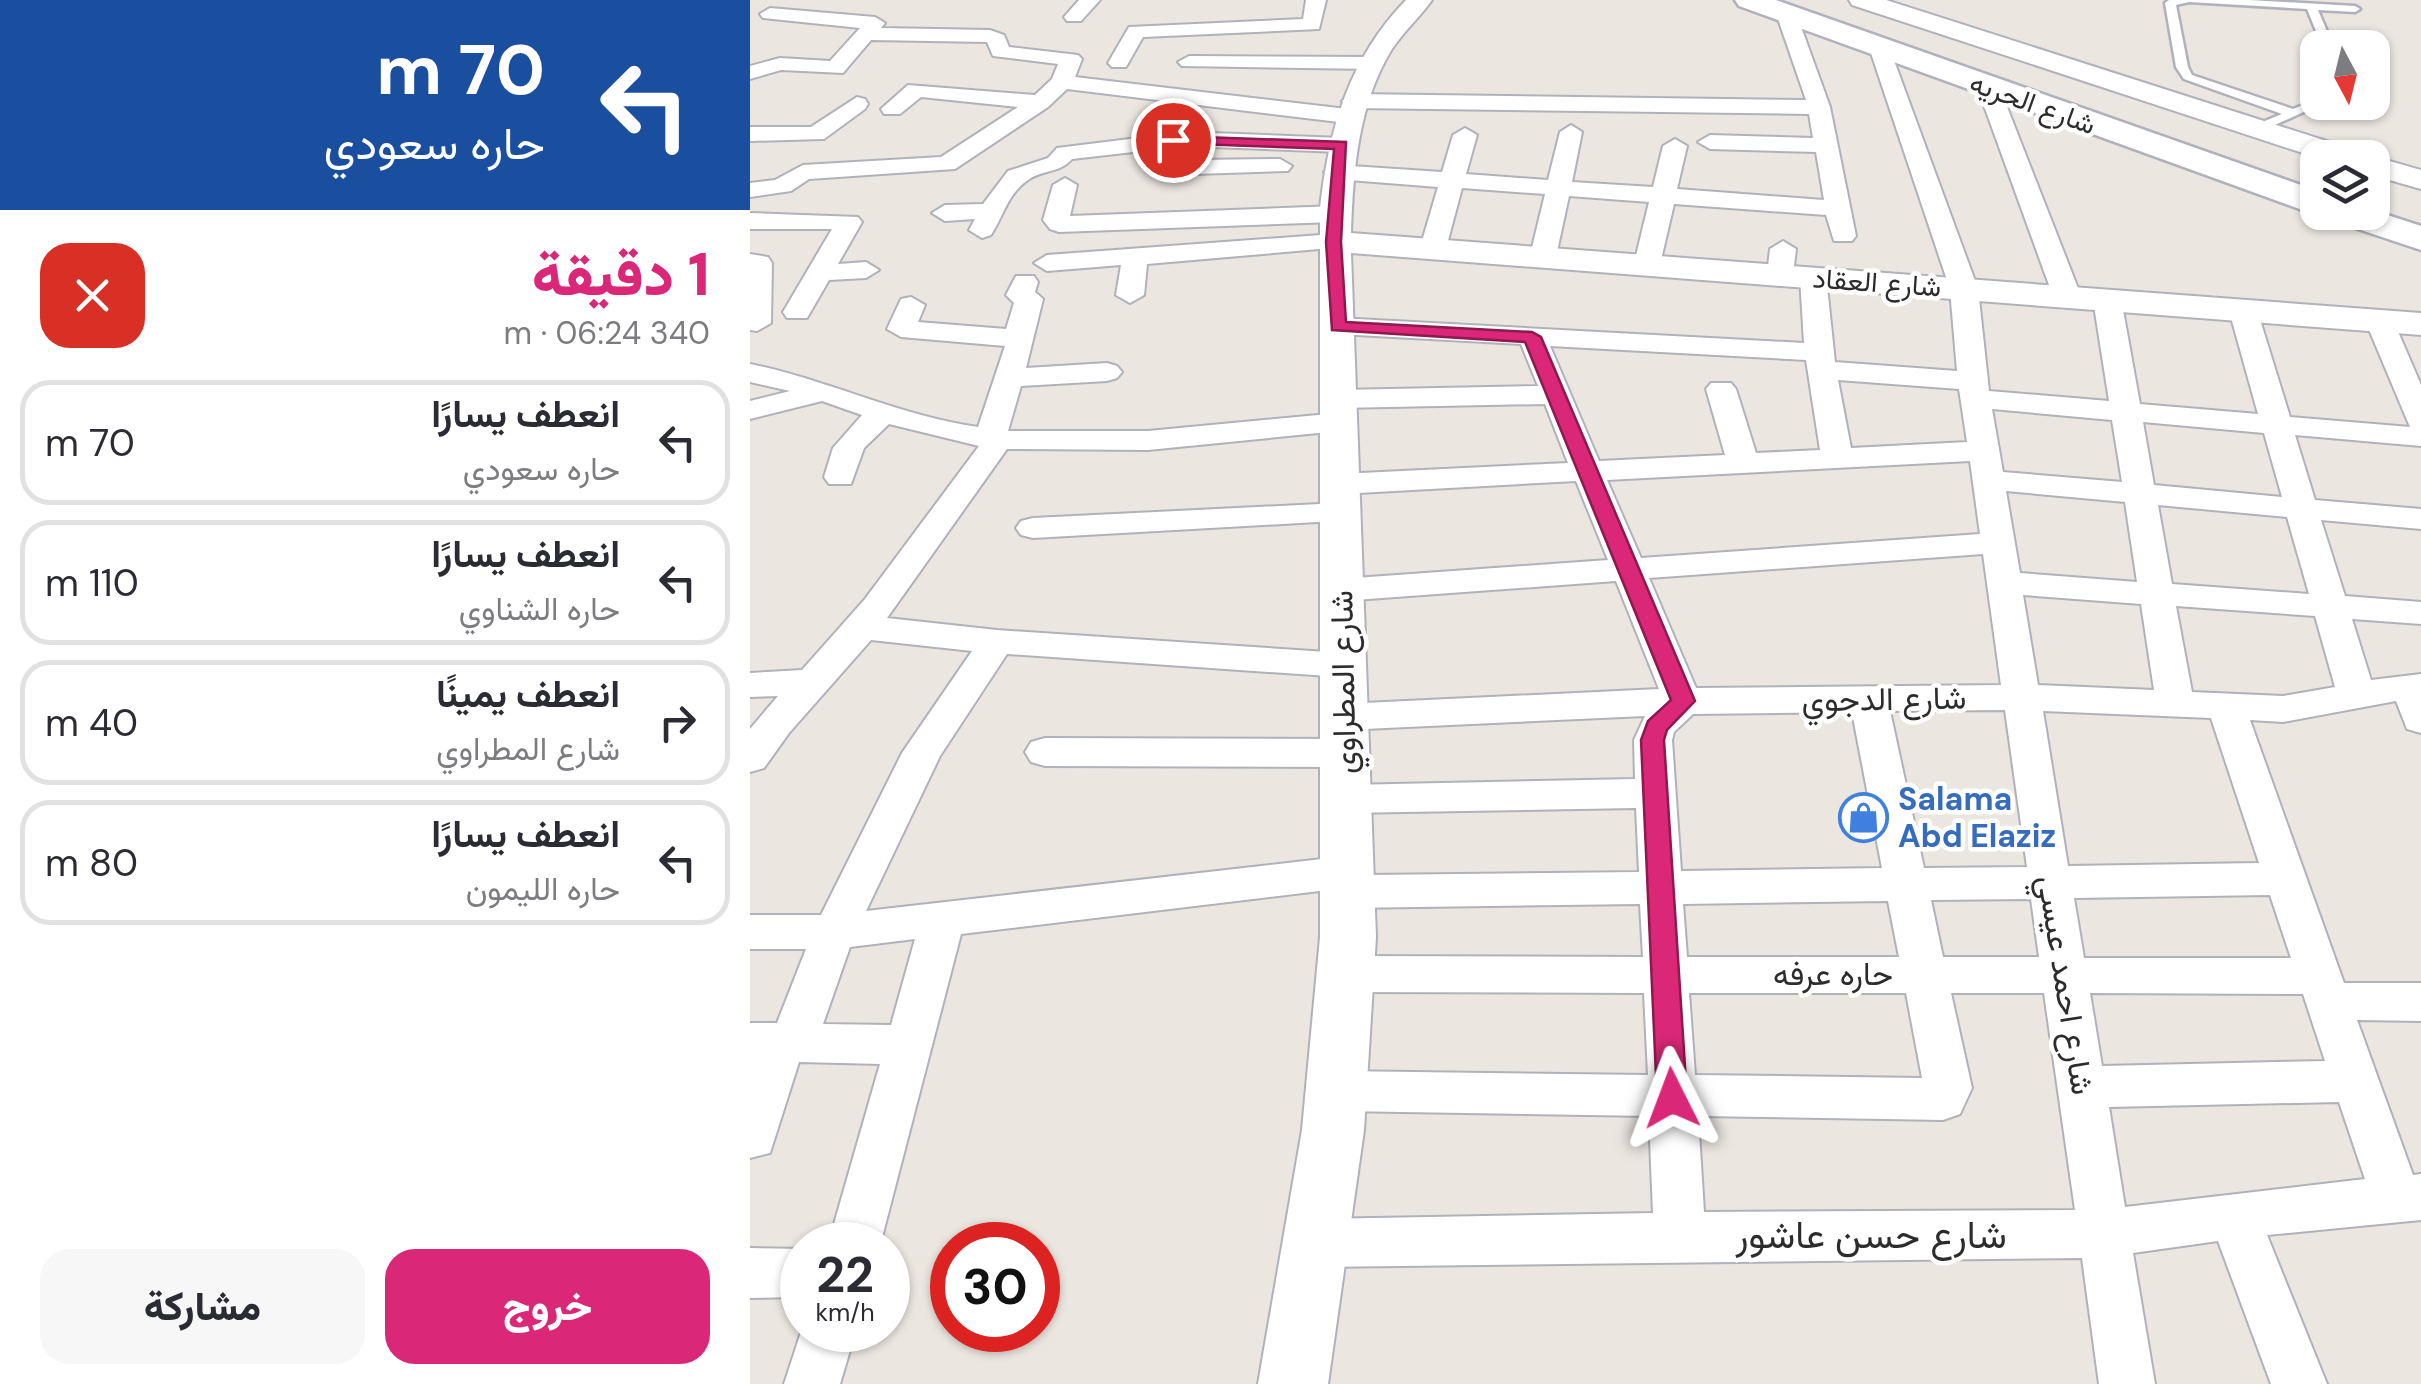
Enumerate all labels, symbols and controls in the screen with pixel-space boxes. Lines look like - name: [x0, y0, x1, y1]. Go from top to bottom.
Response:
- text: 70 m: [376, 25, 545, 116]
- north arrow: [2300, 30, 2390, 120]
- map controls: [2300, 30, 2390, 230]
- icon: left: [580, 40, 710, 170]
- street label: شارع الحريه: [1965, 64, 2101, 143]
- pin: [1131, 98, 1216, 183]
- icon: arrive: [1146, 113, 1201, 168]
- text: حاره سعودي: [324, 114, 545, 173]
- button: layers: [2300, 140, 2390, 230]
- text: 1 دقيقة: [532, 235, 710, 314]
- button: close: [40, 243, 145, 348]
- street label: شارع العقاد: [1811, 260, 1943, 305]
- text: 340 m · 06:24: [504, 312, 710, 354]
- text: انعطف يسارًا: [431, 389, 620, 439]
- icon: left: [650, 415, 705, 470]
- text: 70 m: [45, 418, 135, 468]
- text: حاره سعودي: [463, 448, 620, 490]
- text: انعطف يسارًا: [431, 529, 620, 579]
- icon: left: [650, 555, 705, 610]
- text: 110 m: [45, 558, 139, 608]
- text: حاره الشناوي: [459, 588, 620, 630]
- street label: شارع المطراوي: [1320, 590, 1371, 774]
- text: انعطف يمينًا: [436, 669, 620, 719]
- street label: شارع الدجوي: [1801, 677, 1967, 726]
- icon: right: [650, 695, 705, 750]
- text: 40 m: [45, 698, 138, 748]
- text: شارع المطراوي: [436, 728, 620, 770]
- place label: Salama Abd Elaziz: [1898, 778, 2056, 857]
- shop icon: Salama Abd Elaziz: [1837, 791, 1889, 843]
- text: انعطف يسارًا: [431, 809, 620, 859]
- icon: left: [650, 835, 705, 890]
- text: 80 m: [45, 838, 138, 888]
- text: حاره الليمون: [466, 868, 620, 910]
- street label: شارع احمد عيسي: [2023, 872, 2104, 1099]
- street label: حاره عرفه: [1773, 953, 1893, 995]
- position arrow: [1620, 1046, 1724, 1150]
- street label: شارع حسن عاشور: [1734, 1210, 2007, 1261]
- speed limit sign: 30: [930, 1222, 1060, 1352]
- text: 22: [816, 1242, 874, 1308]
- button: مشاركة: [40, 1249, 365, 1364]
- button: خروج: [385, 1249, 710, 1364]
- text: km/h: [815, 1296, 875, 1329]

